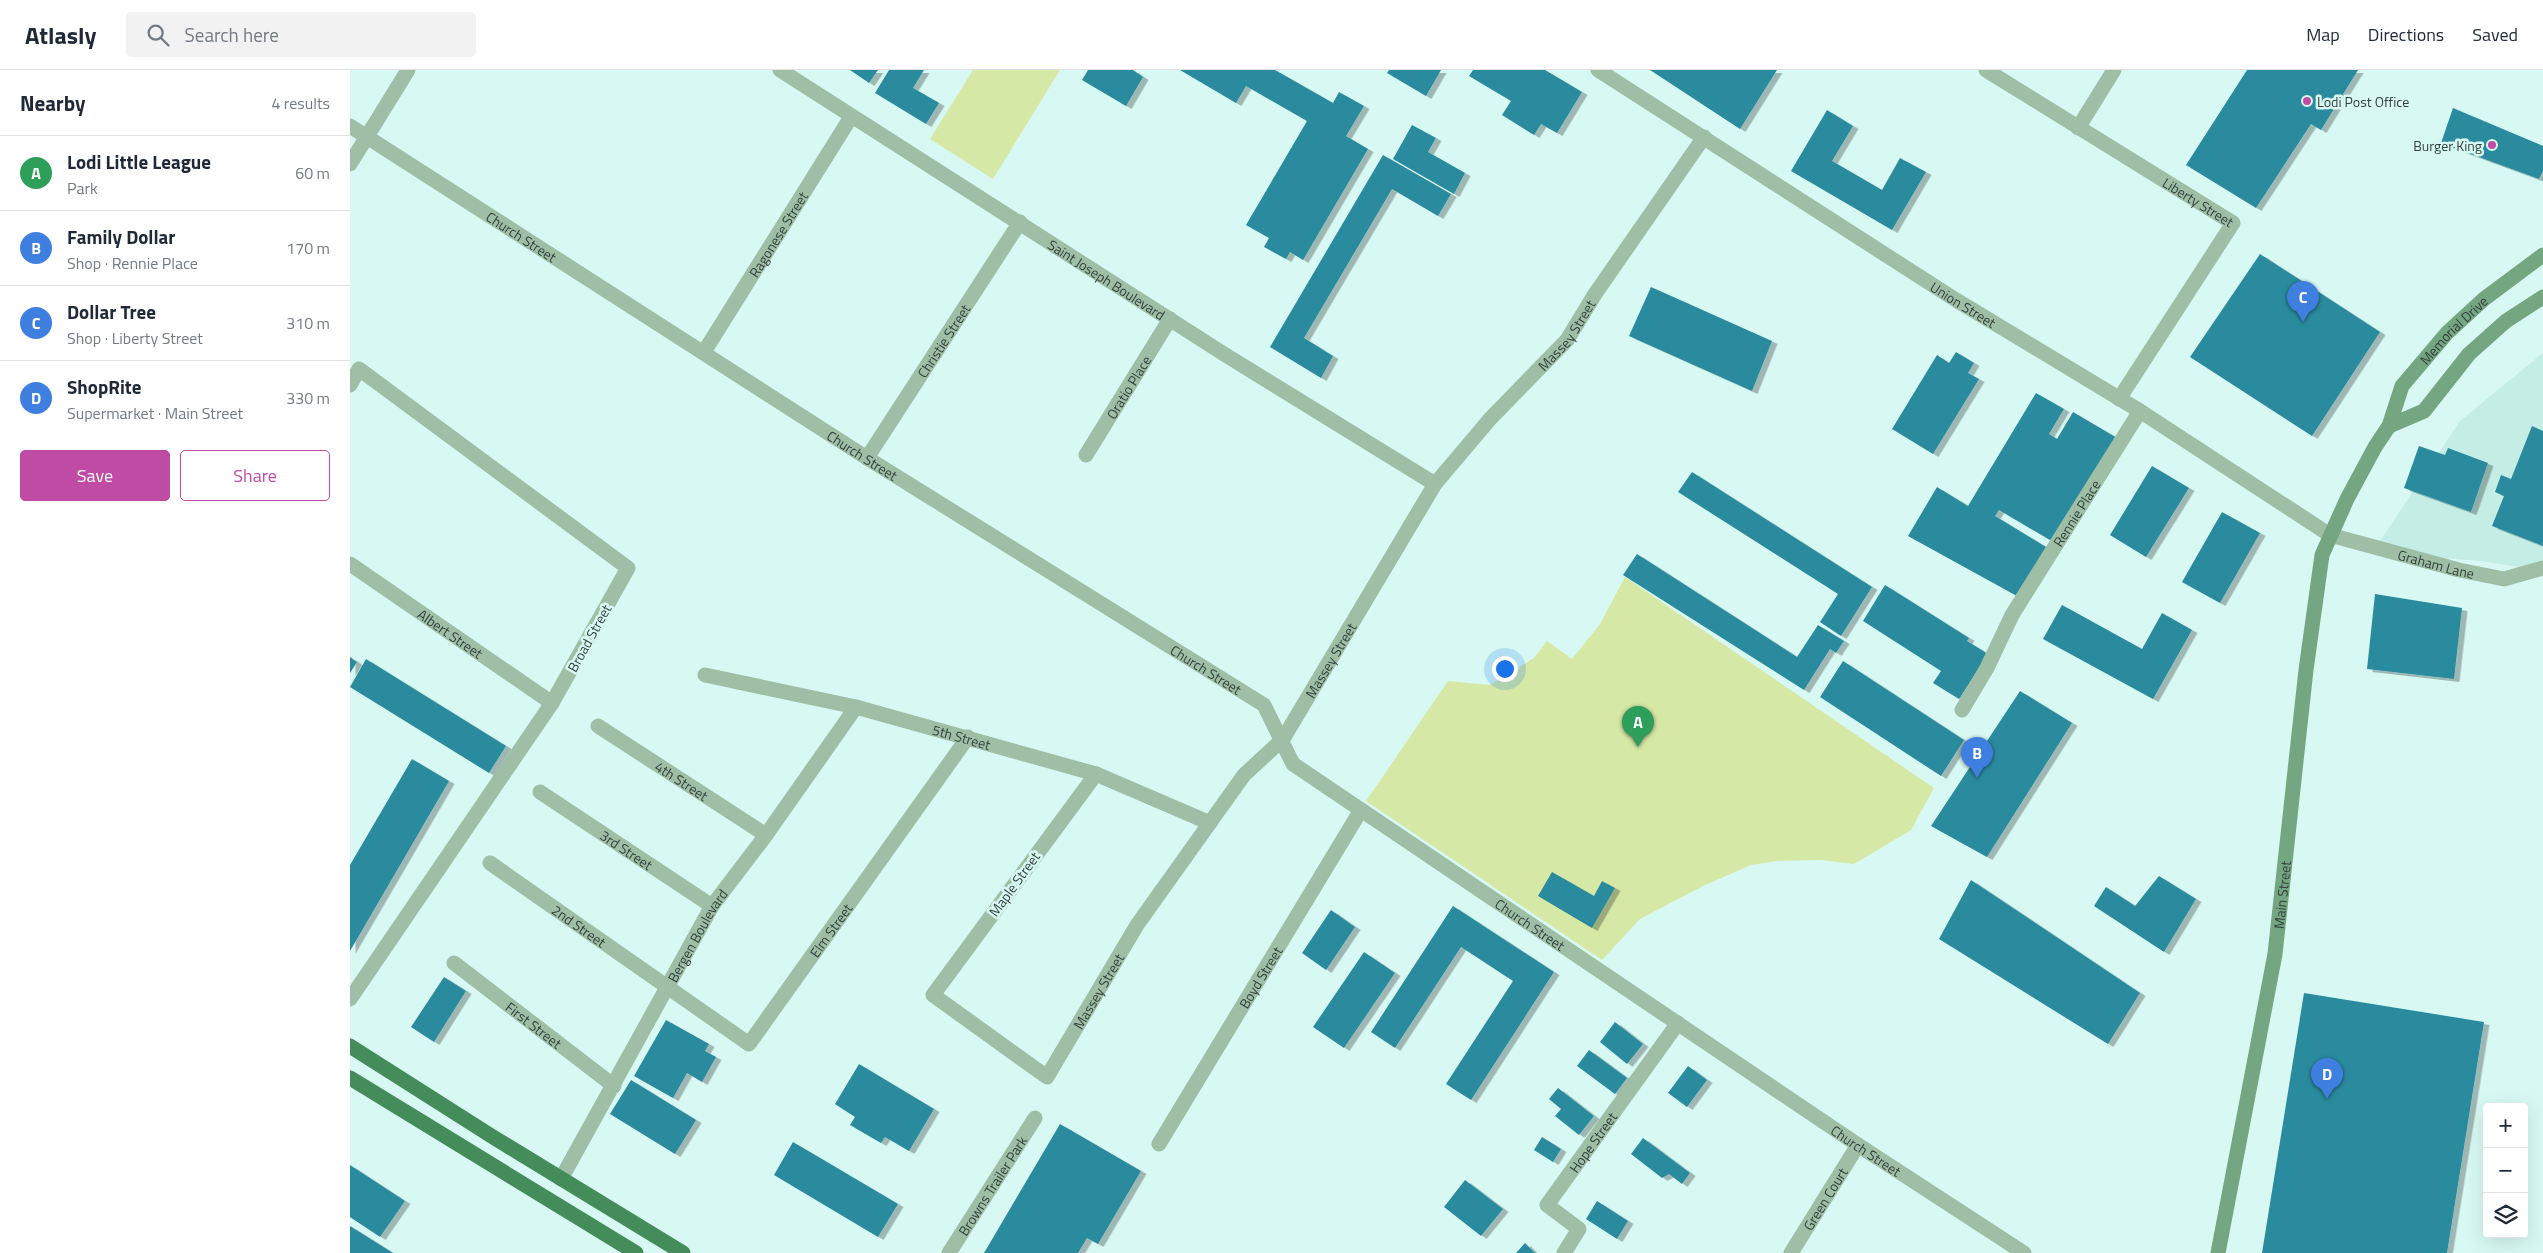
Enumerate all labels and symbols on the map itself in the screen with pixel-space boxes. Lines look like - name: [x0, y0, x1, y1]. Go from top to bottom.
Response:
- place label: Lodi Post Office: [2317, 91, 2409, 112]
- marker: Lodi Post Office: [2301, 95, 2313, 107]
- place label: Burger King: [2413, 135, 2482, 156]
- marker: Burger King: [2486, 139, 2498, 151]
- street label: Liberty Street: [2159, 172, 2238, 232]
- street label: Ragonese Street: [743, 187, 813, 281]
- street label: Church Street: [482, 206, 561, 267]
- street label: Saint Joseph Boulevard: [1044, 234, 1170, 324]
- street label: Union Street: [1926, 276, 2000, 332]
- pin: C: [2287, 281, 2319, 322]
- street label: Memorial Drive: [2414, 290, 2492, 369]
- street label: Massey Street: [1532, 295, 1600, 375]
- street label: Christie Street: [912, 300, 975, 381]
- street label: Oratio Place: [1100, 351, 1156, 423]
- street label: Church Street: [823, 425, 902, 485]
- street label: Rennie Place: [2047, 475, 2105, 550]
- street label: Graham Lane: [2396, 543, 2476, 583]
- street label: Broad Street: [562, 600, 616, 676]
- street label: Albert Street: [414, 603, 487, 663]
- street label: Massey Street: [1299, 618, 1361, 702]
- street label: Church Street: [1167, 639, 1246, 699]
- your location: [1492, 656, 1518, 682]
- pin: A: [1622, 706, 1654, 747]
- street label: 5th Street: [930, 718, 993, 755]
- pin: B: [1961, 737, 1993, 778]
- street label: 4th Street: [651, 755, 713, 805]
- street label: 3rd Street: [596, 824, 657, 875]
- street label: Maple Street: [983, 847, 1045, 921]
- street label: Main Street: [2267, 859, 2296, 930]
- street label: Bergen Boulevard: [662, 884, 732, 986]
- street label: Church Street: [1491, 893, 1570, 955]
- street label: 2nd Street: [548, 899, 611, 952]
- street label: Elm Street: [804, 899, 857, 961]
- street label: Boyd Street: [1233, 942, 1287, 1012]
- street label: Massey Street: [1067, 949, 1129, 1033]
- street label: First Street: [502, 996, 567, 1053]
- pin: D: [2311, 1058, 2343, 1099]
- street label: Hope Street: [1563, 1107, 1622, 1177]
- street label: Church Street: [1827, 1119, 1906, 1181]
- street label: Browns Trailer Park: [952, 1131, 1032, 1240]
- street label: Green Court: [1797, 1163, 1852, 1234]

